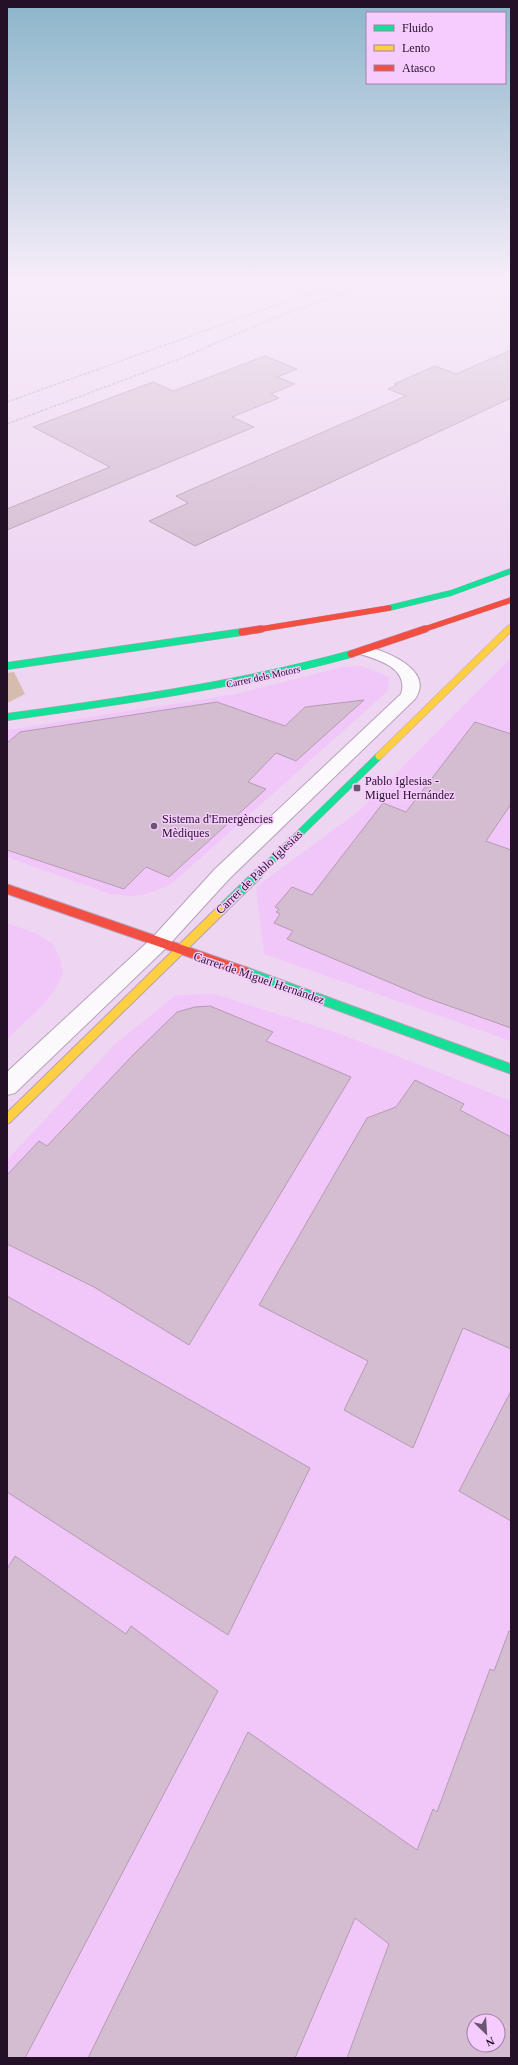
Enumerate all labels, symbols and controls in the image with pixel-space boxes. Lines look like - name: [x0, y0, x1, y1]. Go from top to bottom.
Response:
- legend: [366, 12, 506, 84]
- text: Fluido: [402, 21, 433, 35]
- text: Lento: [402, 41, 430, 55]
- text: Atasco: [402, 61, 435, 75]
- street label: Carrer dels Motors: [225, 663, 301, 690]
- place label: Pablo Iglesias - Miguel Hernández: [365, 774, 455, 802]
- marker: Pablo Iglesias - Miguel Hernández: [352, 783, 362, 793]
- place label: Sistema d'Emergències Mèdiques: [162, 812, 273, 840]
- marker: Sistema d'Emergències Mèdiques: [149, 821, 159, 831]
- street label: Carrer de Pablo Iglesias: [213, 827, 305, 917]
- street label: Carrer de Miguel Hernández: [192, 949, 326, 1007]
- north arrow: [466, 2013, 506, 2053]
- text: N: [484, 2035, 496, 2049]

